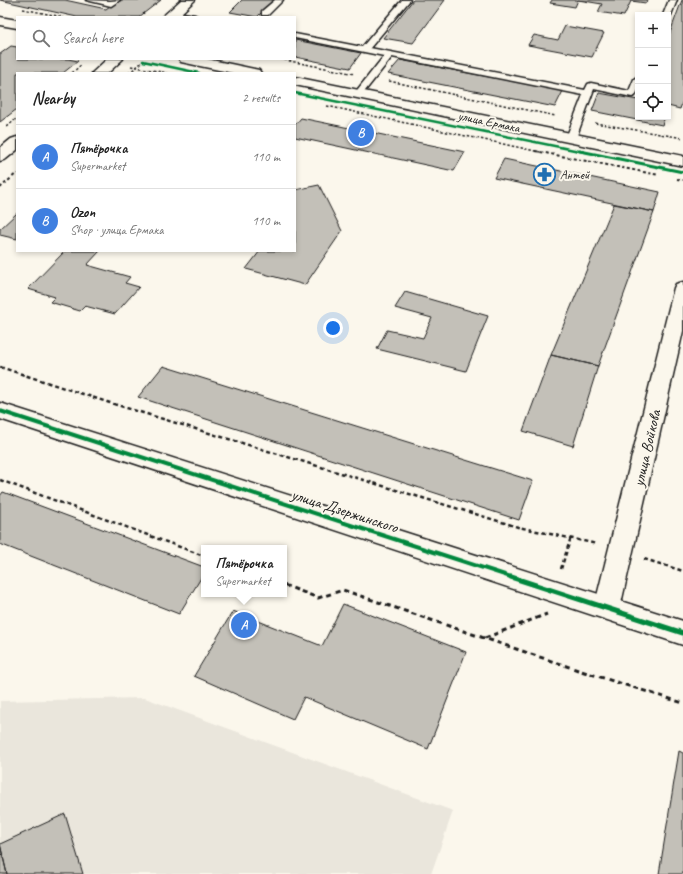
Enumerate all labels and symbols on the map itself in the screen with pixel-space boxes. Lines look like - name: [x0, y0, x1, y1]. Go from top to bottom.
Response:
- street label: улица Ермака: [456, 107, 522, 136]
- pin: B: [348, 118, 374, 148]
- pharmacy icon: Антей: [531, 161, 557, 187]
- place label: Антей: [560, 167, 590, 183]
- your location: [323, 318, 343, 338]
- street label: улица Войкова: [628, 407, 666, 489]
- street label: улица Дзержинского: [288, 484, 402, 538]
- pin: A: [231, 610, 257, 640]

